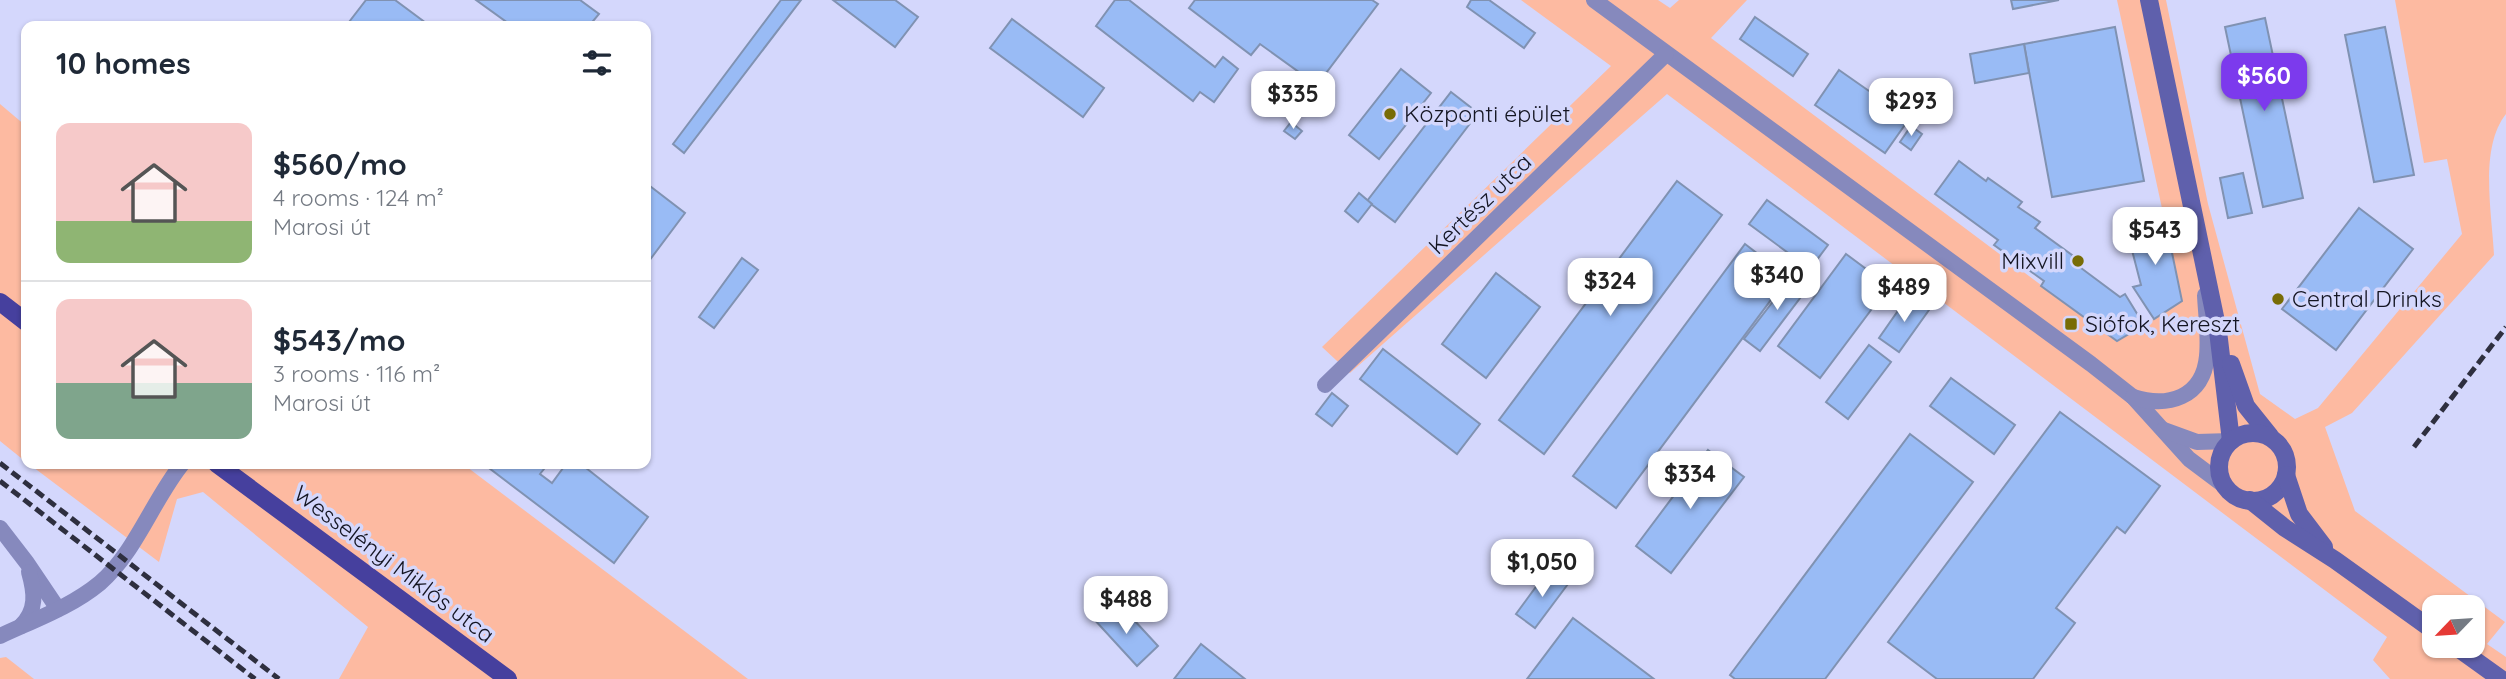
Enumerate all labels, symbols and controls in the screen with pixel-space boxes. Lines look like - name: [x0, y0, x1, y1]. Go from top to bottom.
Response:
- text: 10 homes: [56, 44, 191, 82]
- icon: filters: [578, 44, 616, 82]
- pin: $560: [2223, 54, 2305, 113]
- text: $560: [2237, 61, 2291, 90]
- pin: $335: [1252, 72, 1334, 131]
- pin: $293: [1870, 78, 1952, 138]
- text: $335: [1267, 79, 1319, 108]
- text: $293: [1885, 86, 1937, 115]
- place label: Központi épület: [1404, 99, 1570, 128]
- marker: Központi épület: [1382, 106, 1398, 122]
- text: $560/mo: [273, 145, 407, 183]
- street label: Kertész utca: [1422, 147, 1537, 260]
- icon: home: [112, 151, 196, 235]
- text: 4 rooms · 124 m²: [273, 183, 444, 212]
- pin: $543: [2114, 208, 2196, 267]
- text: Marosi út: [273, 212, 371, 241]
- text: $543: [2129, 215, 2181, 244]
- place label: Mixvill: [2001, 246, 2064, 275]
- pin: $340: [1736, 252, 1818, 312]
- marker: Mixvill: [2070, 253, 2086, 269]
- pin: $324: [1569, 258, 1651, 318]
- text: $340: [1750, 260, 1804, 289]
- pin: $489: [1863, 264, 1945, 324]
- text: $324: [1584, 266, 1636, 295]
- text: $489: [1878, 272, 1930, 301]
- place label: Central Drinks: [2292, 284, 2442, 313]
- marker: Central Drinks: [2270, 291, 2286, 307]
- place label: Siófok, Kereszt: [2085, 309, 2240, 338]
- marker: Siófok, Kereszt: [2063, 316, 2079, 332]
- text: $543/mo: [273, 321, 405, 359]
- icon: home: [112, 327, 196, 411]
- text: 3 rooms · 116 m²: [273, 359, 440, 388]
- text: Marosi út: [273, 388, 371, 417]
- pin: $334: [1649, 452, 1731, 511]
- text: $334: [1664, 459, 1716, 488]
- street label: Wesselényi Miklós utca: [288, 479, 500, 649]
- pin: $1,050: [1485, 540, 1599, 599]
- text: $1,050: [1507, 547, 1577, 576]
- pin: $488: [1085, 576, 1167, 636]
- text: $488: [1100, 584, 1152, 613]
- north arrow: [2422, 595, 2485, 658]
- map controls: [2422, 595, 2485, 658]

